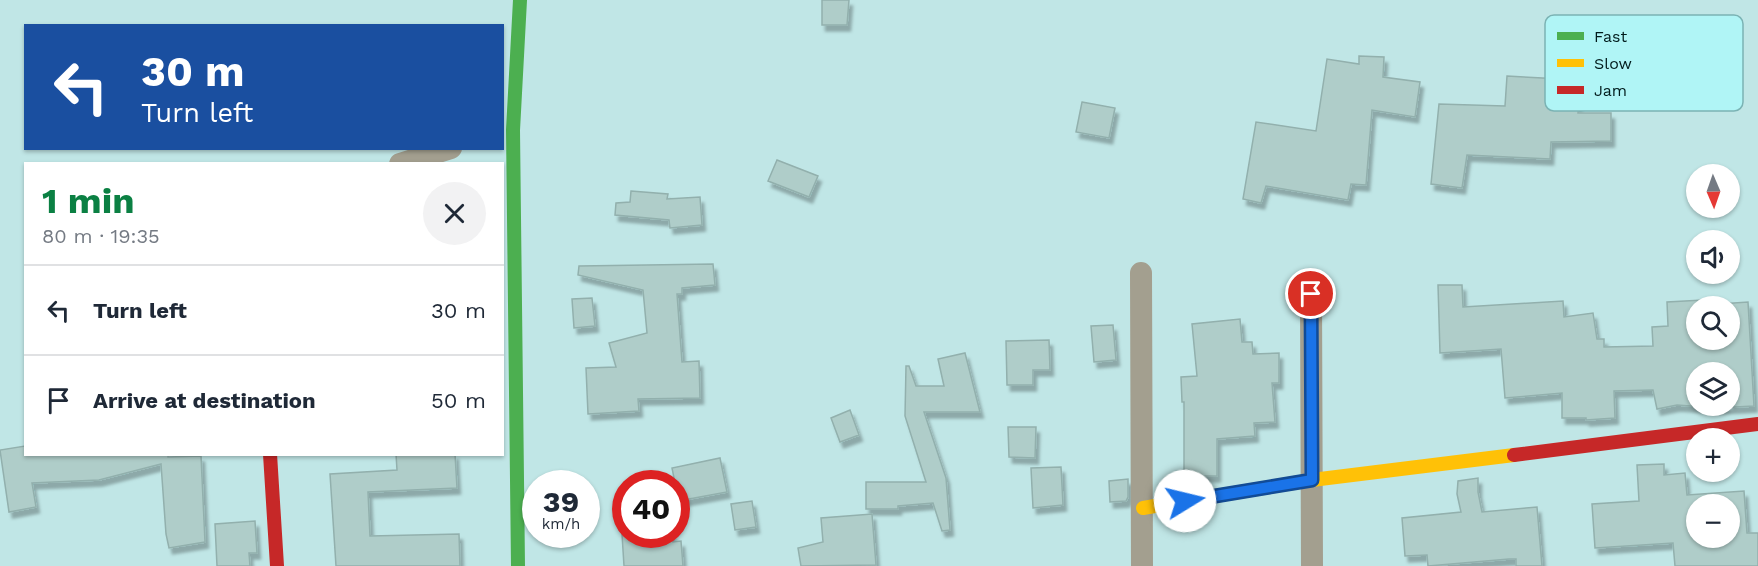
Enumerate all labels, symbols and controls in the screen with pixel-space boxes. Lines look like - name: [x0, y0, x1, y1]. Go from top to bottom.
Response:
- legend: [1545, 15, 1743, 111]
- text: Fast: [1594, 27, 1627, 46]
- text: 30 m: [141, 47, 245, 96]
- icon: left: [42, 48, 120, 126]
- text: Slow: [1594, 54, 1632, 73]
- text: Jam: [1594, 81, 1627, 100]
- text: Turn left: [141, 97, 253, 129]
- north arrow: [1686, 164, 1740, 218]
- map controls: [1686, 164, 1740, 548]
- text: 1 min: [42, 180, 134, 222]
- button: close: [423, 182, 486, 245]
- text: 80 m · 19:35: [42, 224, 160, 248]
- button: sound: [1686, 230, 1740, 284]
- pin: [1285, 268, 1336, 319]
- icon: arrive: [1294, 277, 1327, 310]
- icon: left: [42, 294, 75, 327]
- button: search: [1686, 296, 1740, 350]
- text: Turn left: [93, 298, 187, 323]
- text: 30 m: [431, 298, 486, 323]
- button: layers: [1686, 362, 1740, 416]
- icon: arrive: [42, 384, 75, 417]
- text: Arrive at destination: [93, 388, 316, 413]
- text: 50 m: [431, 388, 486, 413]
- button: +: [1686, 428, 1740, 482]
- position arrow: [1153, 469, 1217, 533]
- speed limit sign: 40: [612, 470, 690, 548]
- text: 39: [543, 484, 579, 519]
- button: −: [1686, 494, 1740, 548]
- text: km/h: [542, 515, 580, 533]

